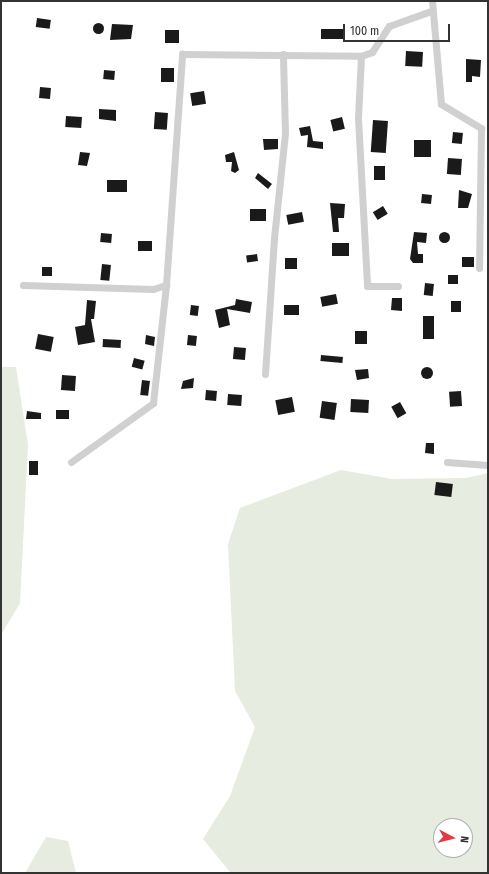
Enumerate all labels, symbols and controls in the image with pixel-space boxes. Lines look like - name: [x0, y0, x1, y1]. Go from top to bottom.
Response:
- scale bar: [345, 16, 452, 42]
- text: 100 m: [350, 24, 379, 38]
- north arrow: [433, 818, 473, 858]
- text: N: [458, 835, 471, 843]

